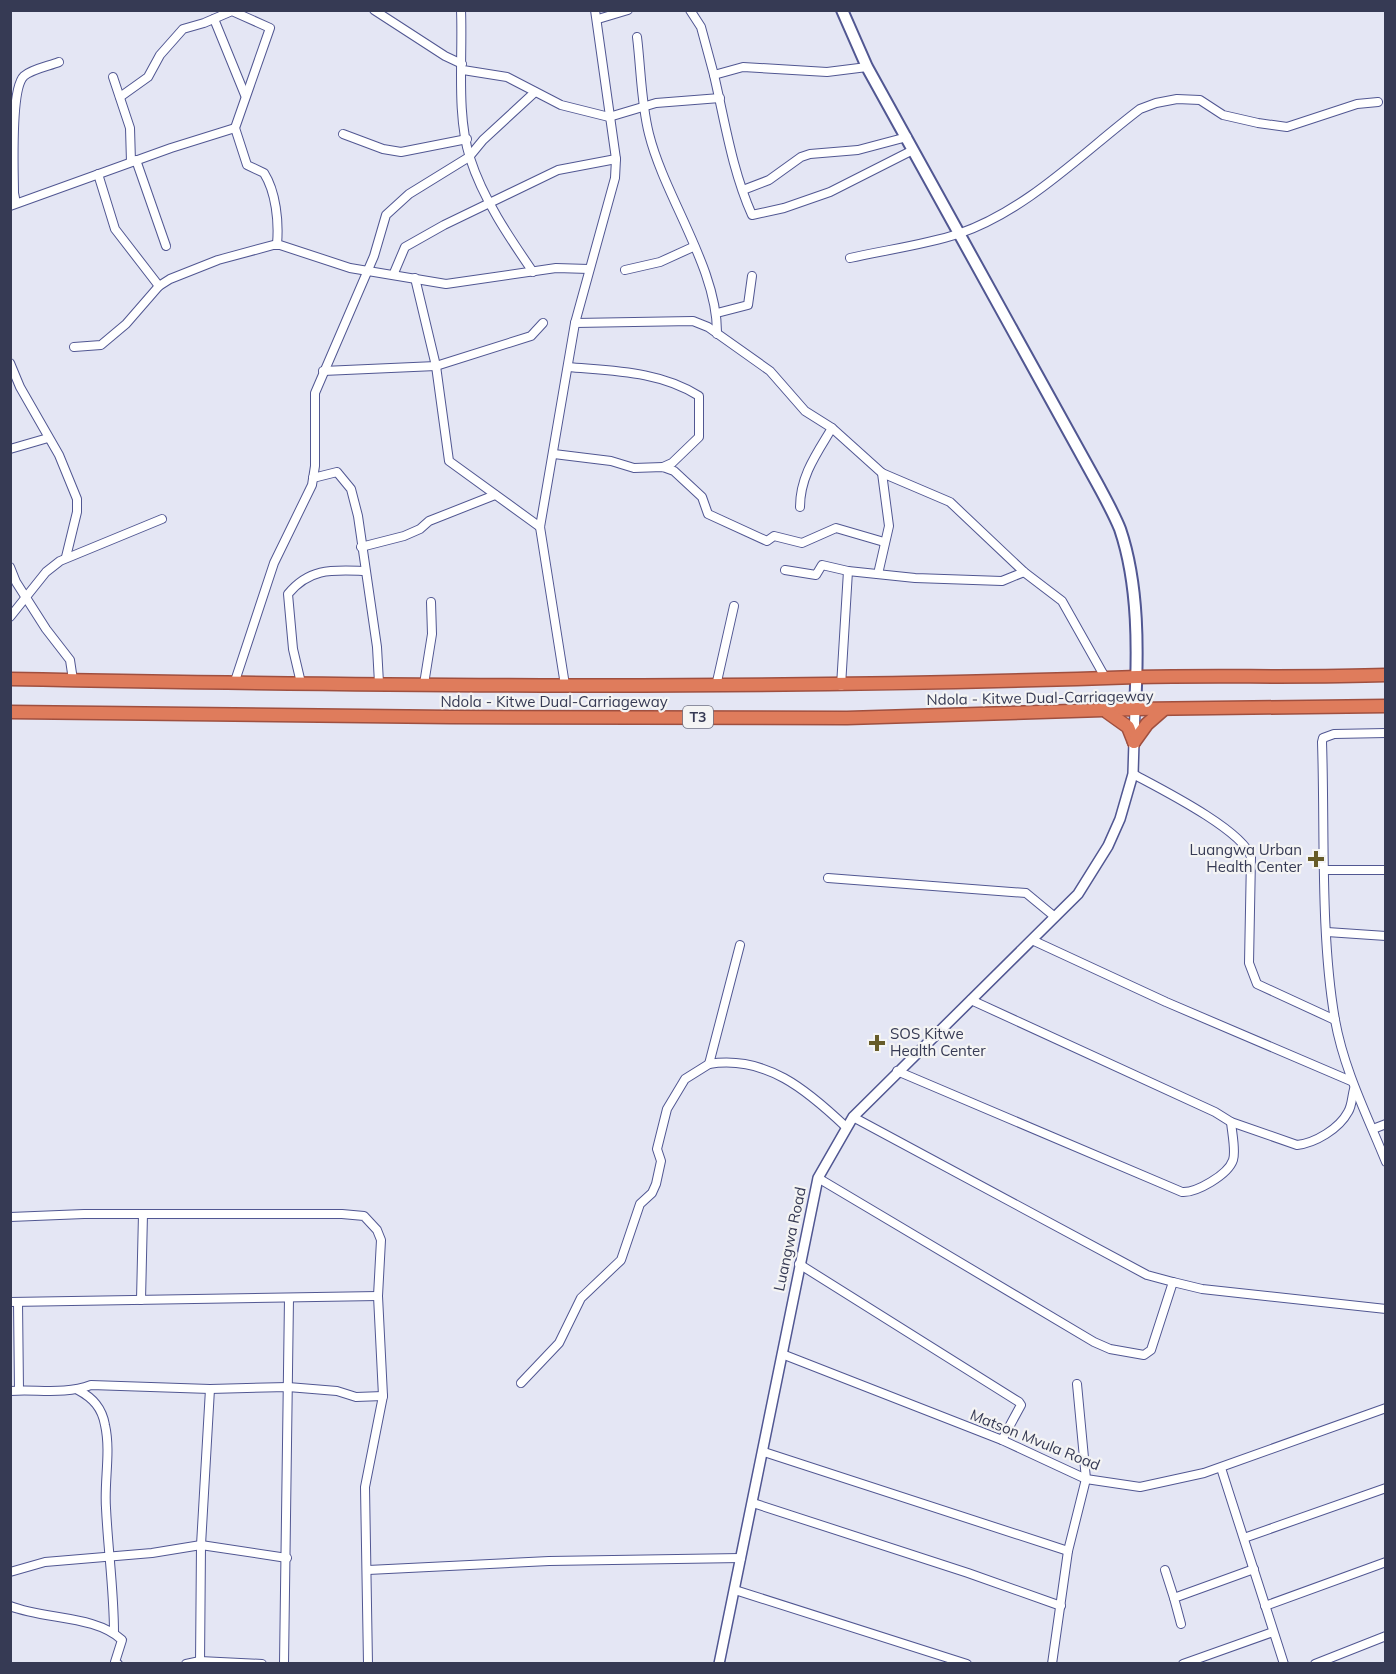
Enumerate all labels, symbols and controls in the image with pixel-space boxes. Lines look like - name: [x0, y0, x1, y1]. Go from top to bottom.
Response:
- street label: Ndola - Kitwe Dual-Carriageway: [926, 686, 1154, 709]
- street label: Ndola - Kitwe Dual-Carriageway: [440, 692, 668, 711]
- road number: T3: [683, 706, 713, 728]
- place label: Luangwa Urban Health Center: [1189, 840, 1303, 876]
- marker: Luangwa Urban Health Center: [1307, 850, 1325, 868]
- place label: SOS Kitwe Health Center: [890, 1024, 986, 1060]
- marker: SOS Kitwe Health Center: [868, 1034, 886, 1052]
- street label: Luangwa Road: [769, 1185, 810, 1293]
- street label: Matson Mvula Road: [967, 1405, 1103, 1474]

